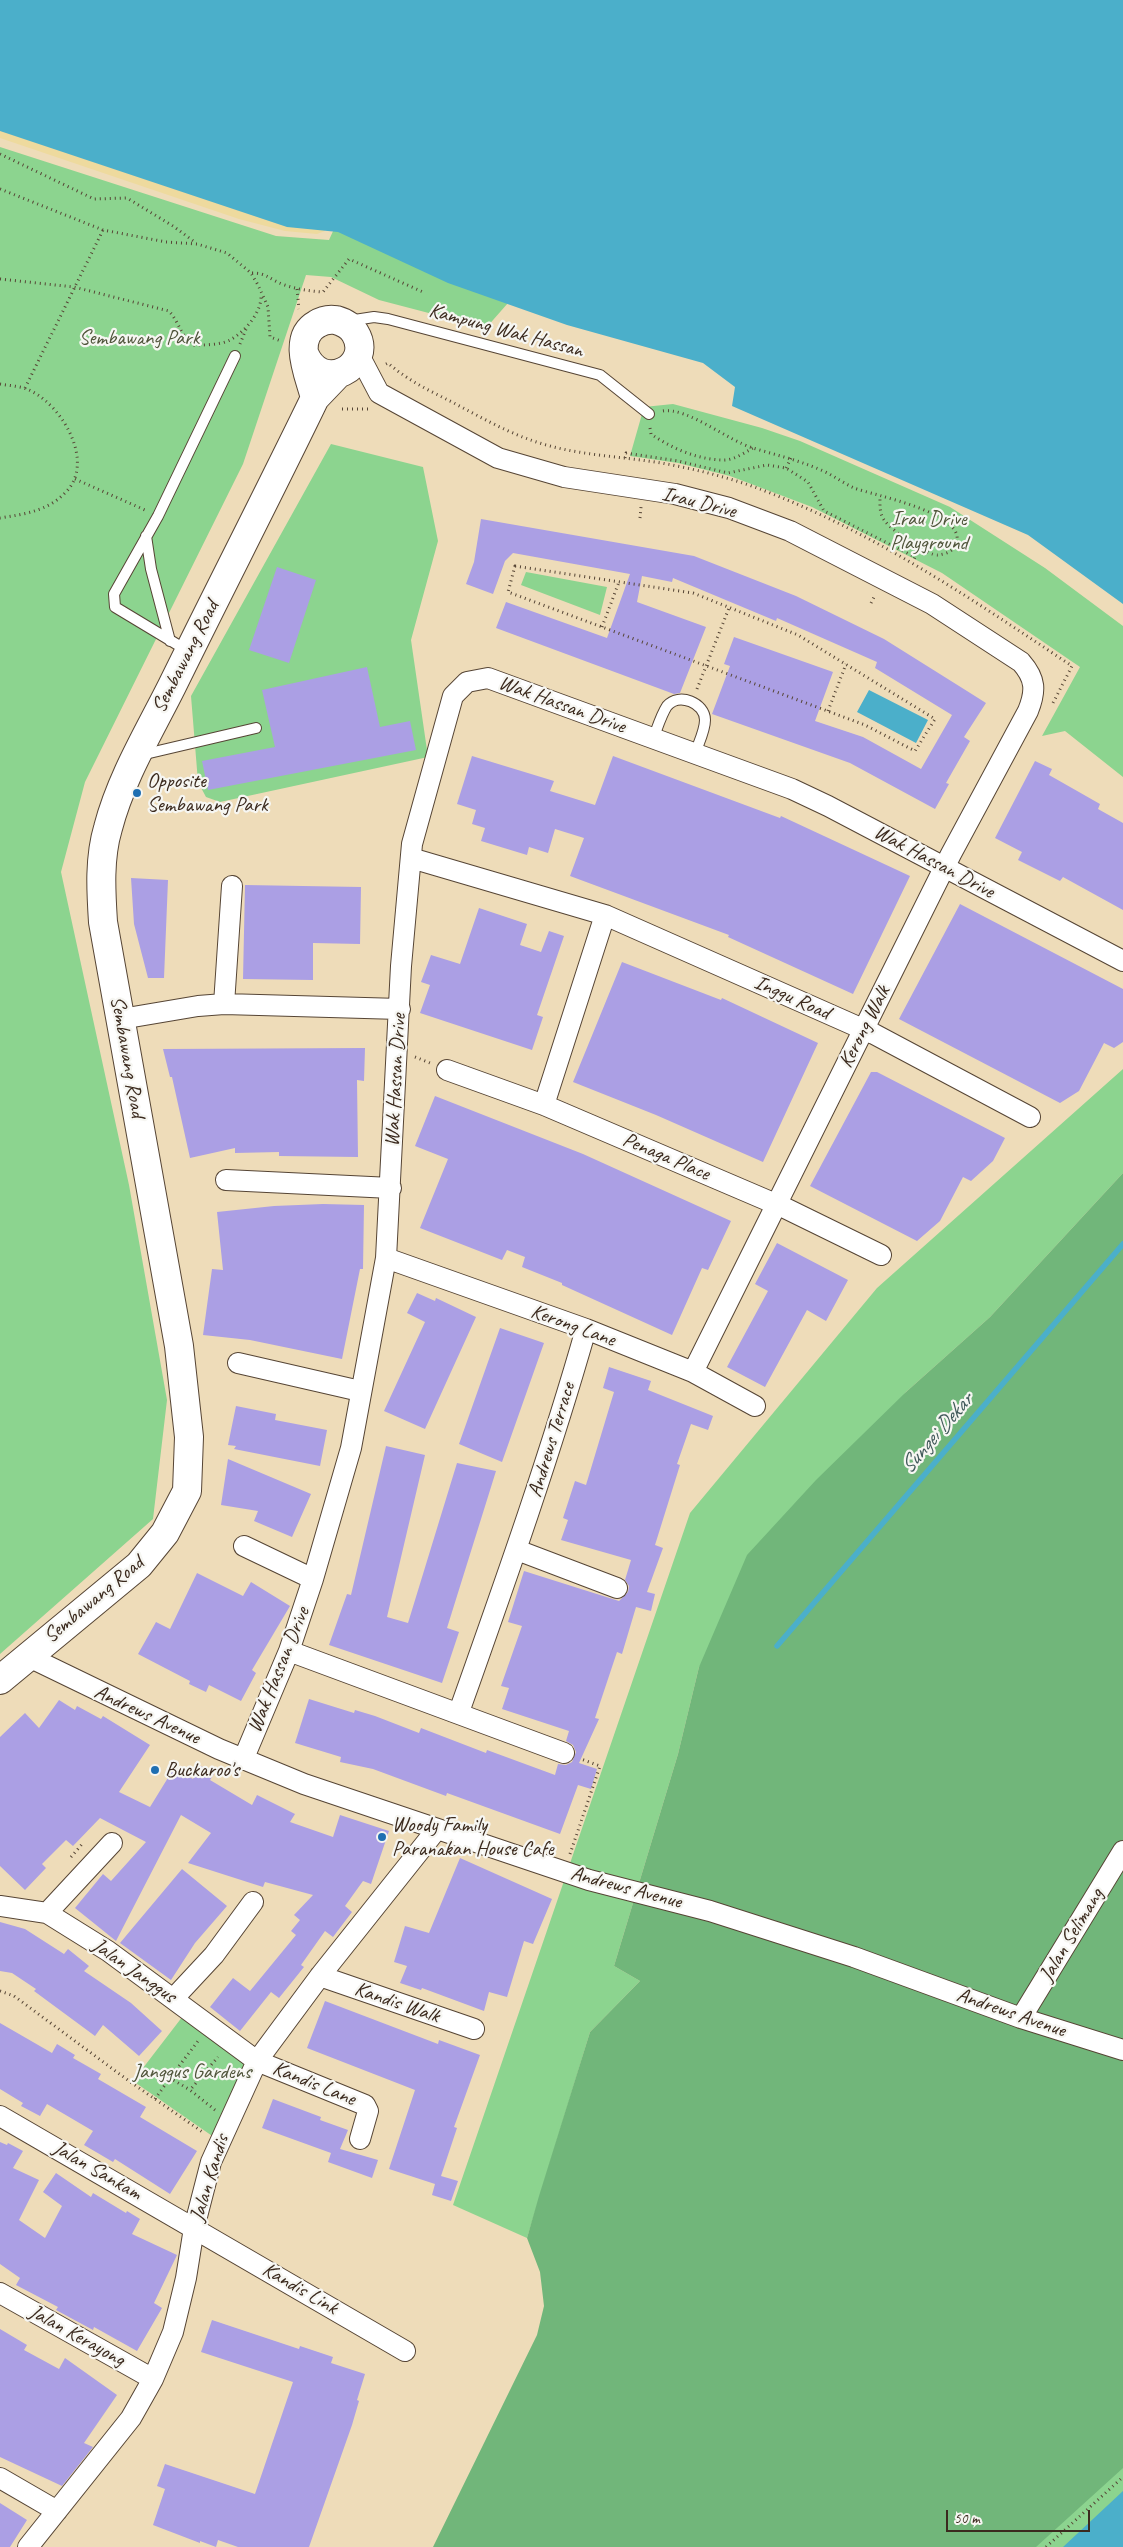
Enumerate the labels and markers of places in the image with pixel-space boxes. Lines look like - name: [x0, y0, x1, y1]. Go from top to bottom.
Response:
- place label: Opposite Sembawang Park: [147, 768, 268, 818]
- marker: Opposite Sembawang Park: [131, 787, 143, 799]
- place label: Buckaroo's: [165, 1757, 239, 1783]
- marker: Buckaroo's: [149, 1764, 161, 1776]
- place label: Woody Family Paranakan House Cafe: [392, 1812, 554, 1862]
- marker: Woody Family Paranakan House Cafe: [376, 1831, 388, 1843]

